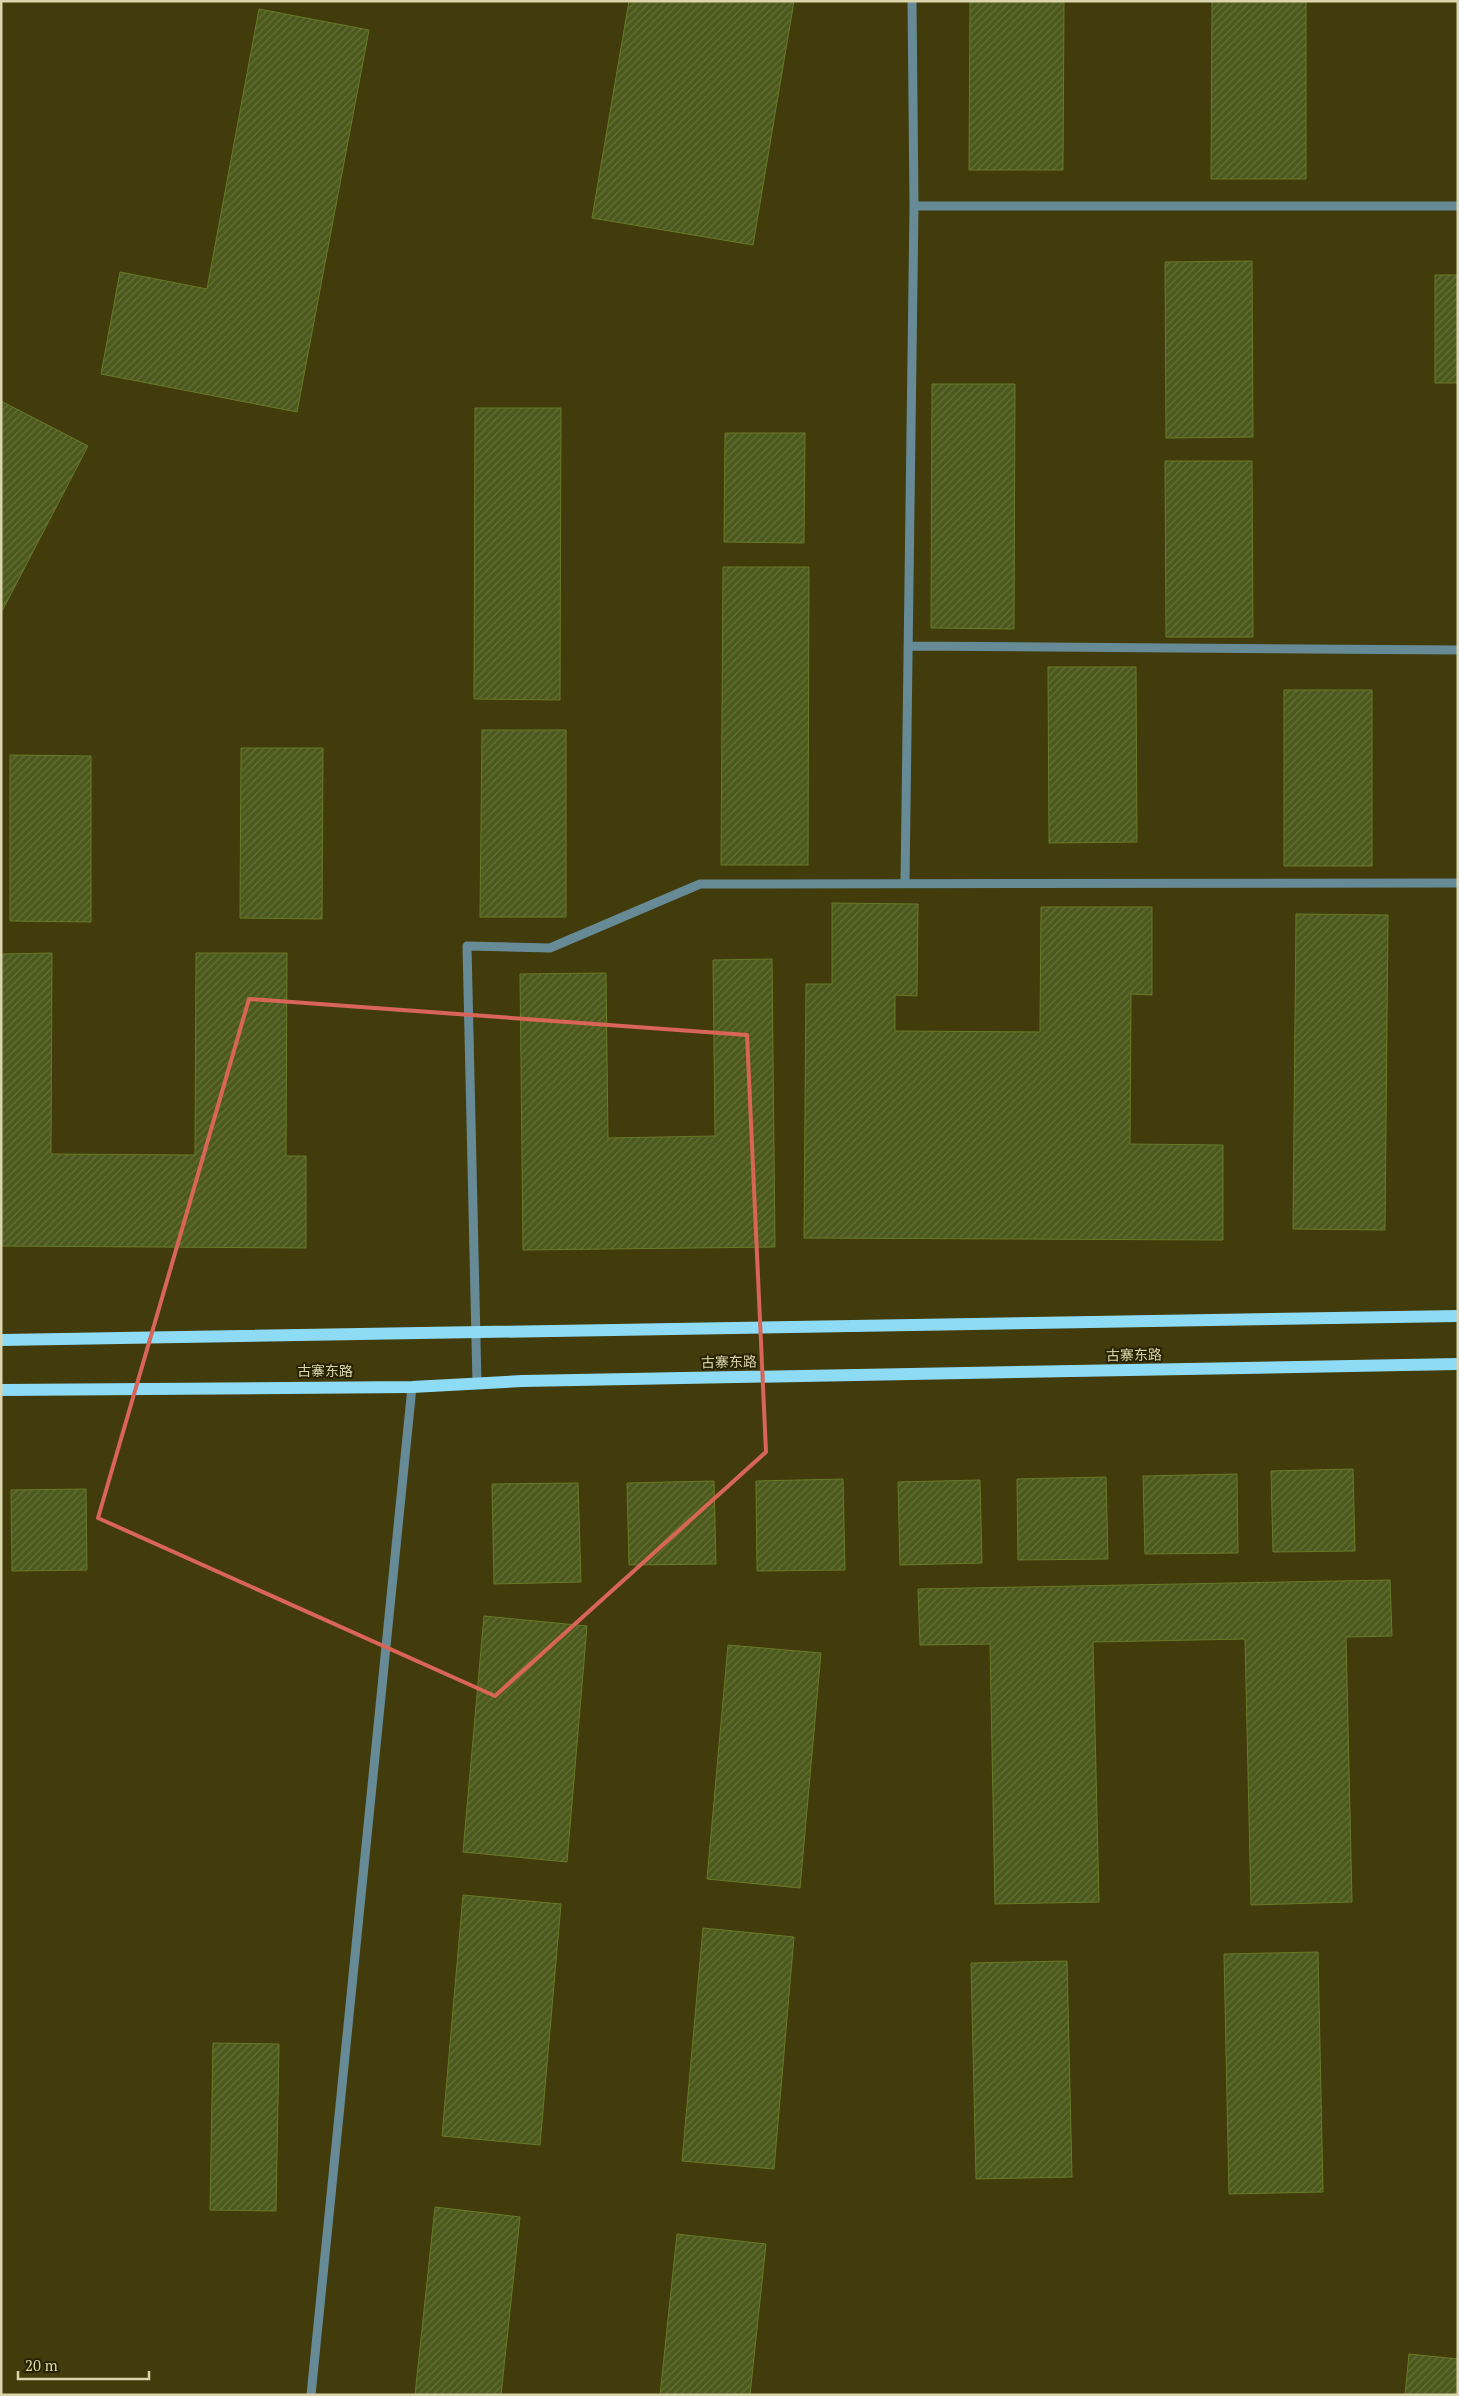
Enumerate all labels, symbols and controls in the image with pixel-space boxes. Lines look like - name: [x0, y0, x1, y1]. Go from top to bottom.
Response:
- street label: 古寨东路: [1106, 1345, 1162, 1364]
- street label: 古寨东路: [701, 1352, 757, 1371]
- street label: 古寨东路: [297, 1361, 353, 1380]
- scale bar: [18, 2348, 149, 2380]
- text: 20 m: [25, 2355, 58, 2375]

